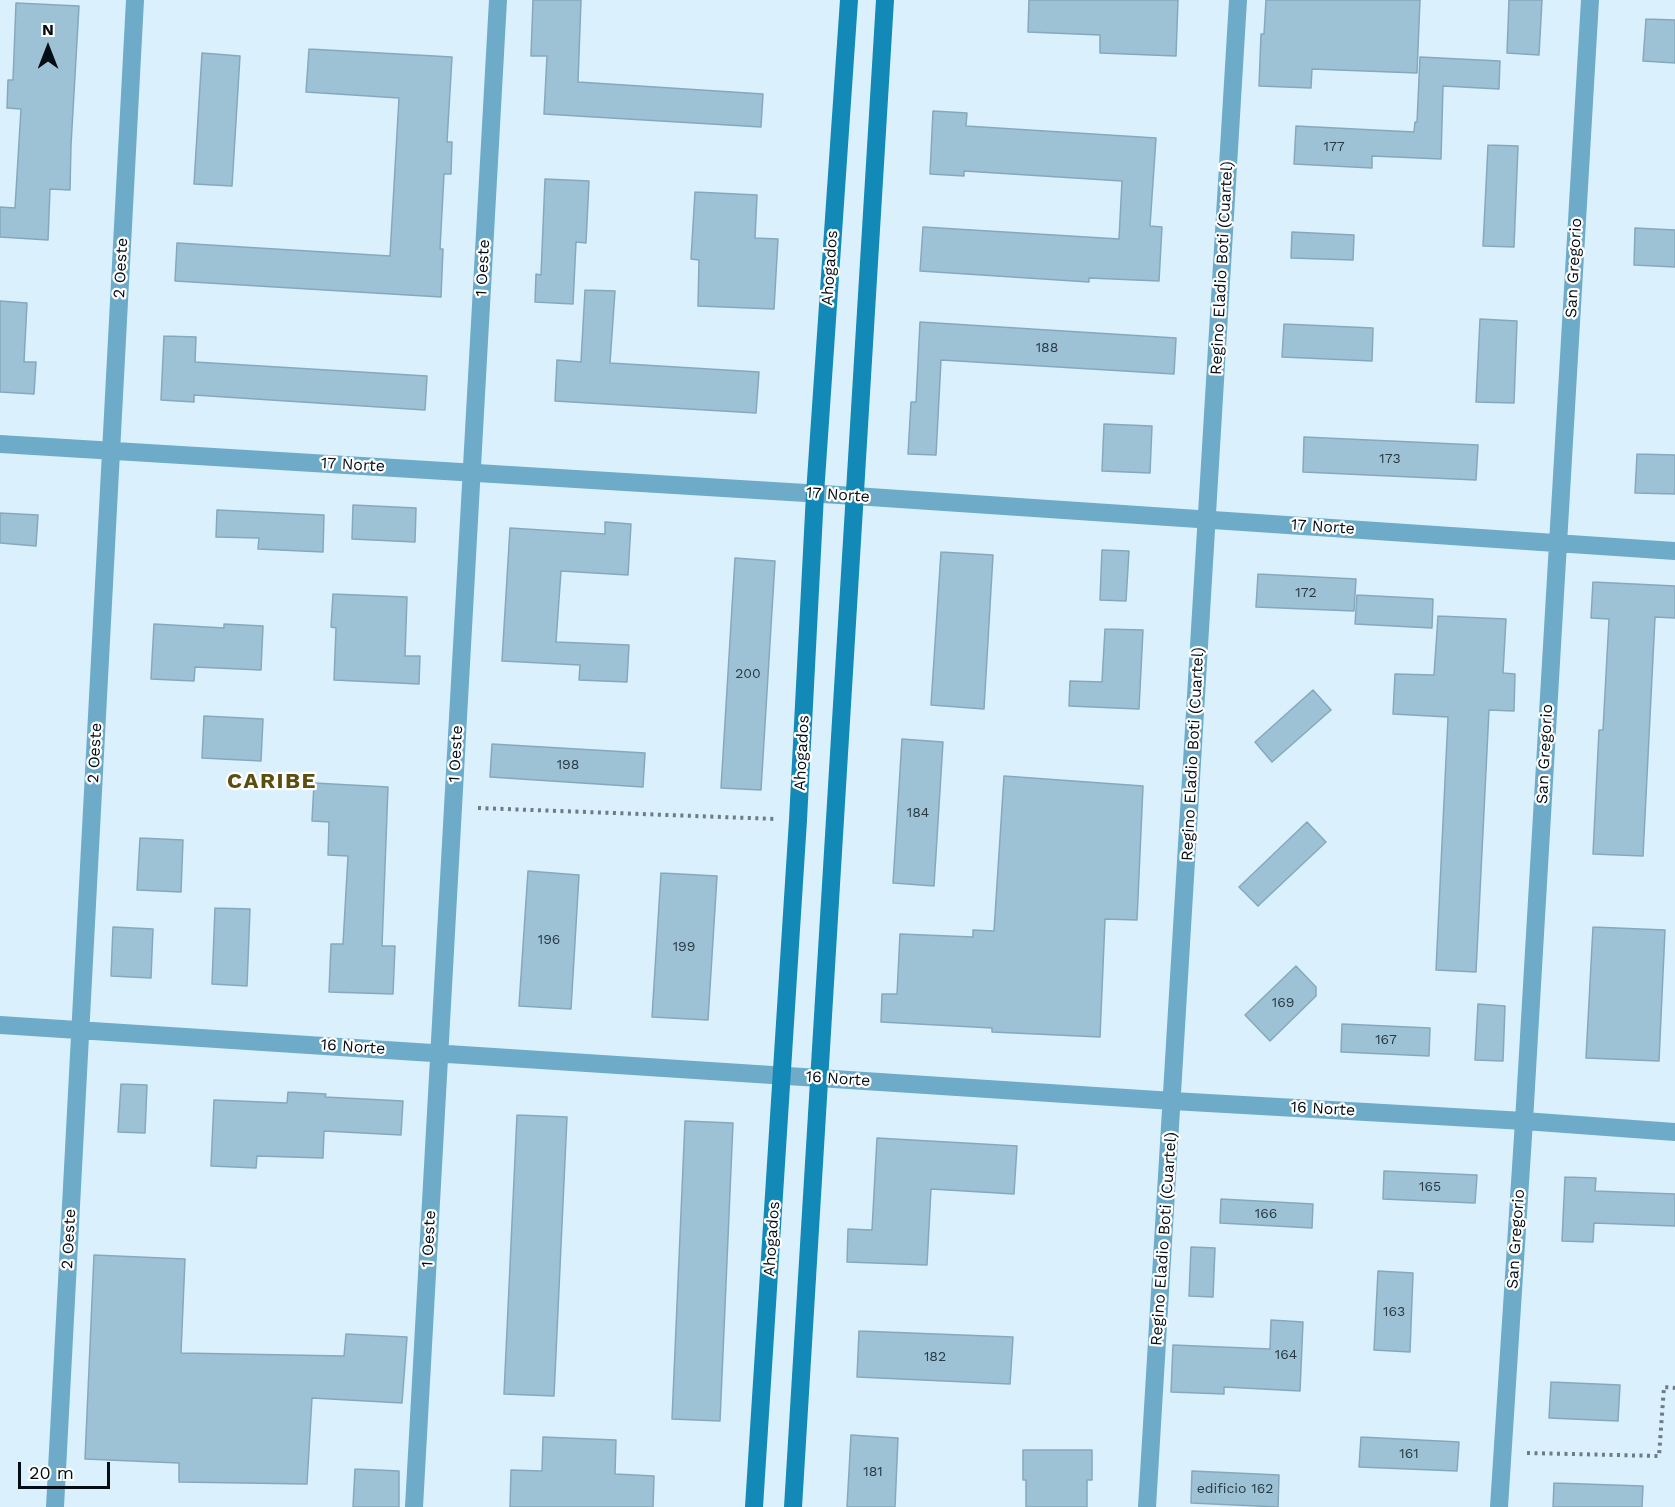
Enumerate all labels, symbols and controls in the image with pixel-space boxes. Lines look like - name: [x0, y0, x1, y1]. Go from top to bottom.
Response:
- north arrow: [18, 18, 78, 78]
- text: N: [42, 20, 54, 39]
- house number: 177: [1323, 139, 1345, 155]
- street label: Regino Eladio Boti (Cuartel): [1207, 161, 1237, 375]
- street label: San Gregorio: [1562, 218, 1586, 318]
- street label: Ahogados: [818, 230, 842, 306]
- street label: 2 Oeste: [110, 237, 132, 299]
- street label: 1 Oeste: [472, 239, 494, 297]
- house number: 188: [1036, 340, 1058, 356]
- house number: 173: [1379, 451, 1401, 467]
- street label: 17 Norte: [321, 454, 385, 476]
- street label: 17 Norte: [805, 483, 871, 507]
- street label: 17 Norte: [1290, 515, 1356, 539]
- house number: 172: [1295, 585, 1317, 601]
- street label: Regino Eladio Boti (Cuartel): [1178, 647, 1208, 861]
- house number: 200: [735, 666, 761, 682]
- street label: San Gregorio: [1533, 704, 1557, 804]
- street label: Ahogados: [790, 715, 814, 791]
- street label: 2 Oeste: [84, 722, 106, 784]
- street label: 1 Oeste: [445, 725, 467, 783]
- house number: 198: [557, 757, 579, 773]
- district label: CARIBE: [227, 769, 317, 795]
- house number: 184: [907, 805, 929, 821]
- house number: 196: [538, 932, 560, 948]
- house number: 199: [673, 939, 695, 955]
- house number: 169: [1272, 995, 1294, 1011]
- house number: 167: [1375, 1032, 1397, 1048]
- street label: 16 Norte: [320, 1035, 386, 1059]
- street label: 16 Norte: [805, 1067, 871, 1091]
- street label: 16 Norte: [1290, 1098, 1356, 1120]
- street label: Regino Eladio Boti (Cuartel): [1147, 1131, 1181, 1347]
- house number: 165: [1419, 1179, 1441, 1195]
- street label: San Gregorio: [1503, 1188, 1529, 1290]
- street label: Ahogados: [760, 1201, 784, 1277]
- house number: 166: [1255, 1206, 1277, 1222]
- street label: 2 Oeste: [58, 1208, 80, 1270]
- street label: 1 Oeste: [418, 1210, 440, 1268]
- house number: 163: [1383, 1304, 1405, 1320]
- house number: 164: [1275, 1347, 1297, 1363]
- house number: 182: [924, 1349, 946, 1365]
- house number: 161: [1399, 1446, 1419, 1462]
- scale bar: [21, 1450, 112, 1488]
- text: 20 m: [29, 1462, 74, 1483]
- house number: 181: [863, 1464, 883, 1480]
- house number: edificio 162: [1197, 1481, 1273, 1497]

